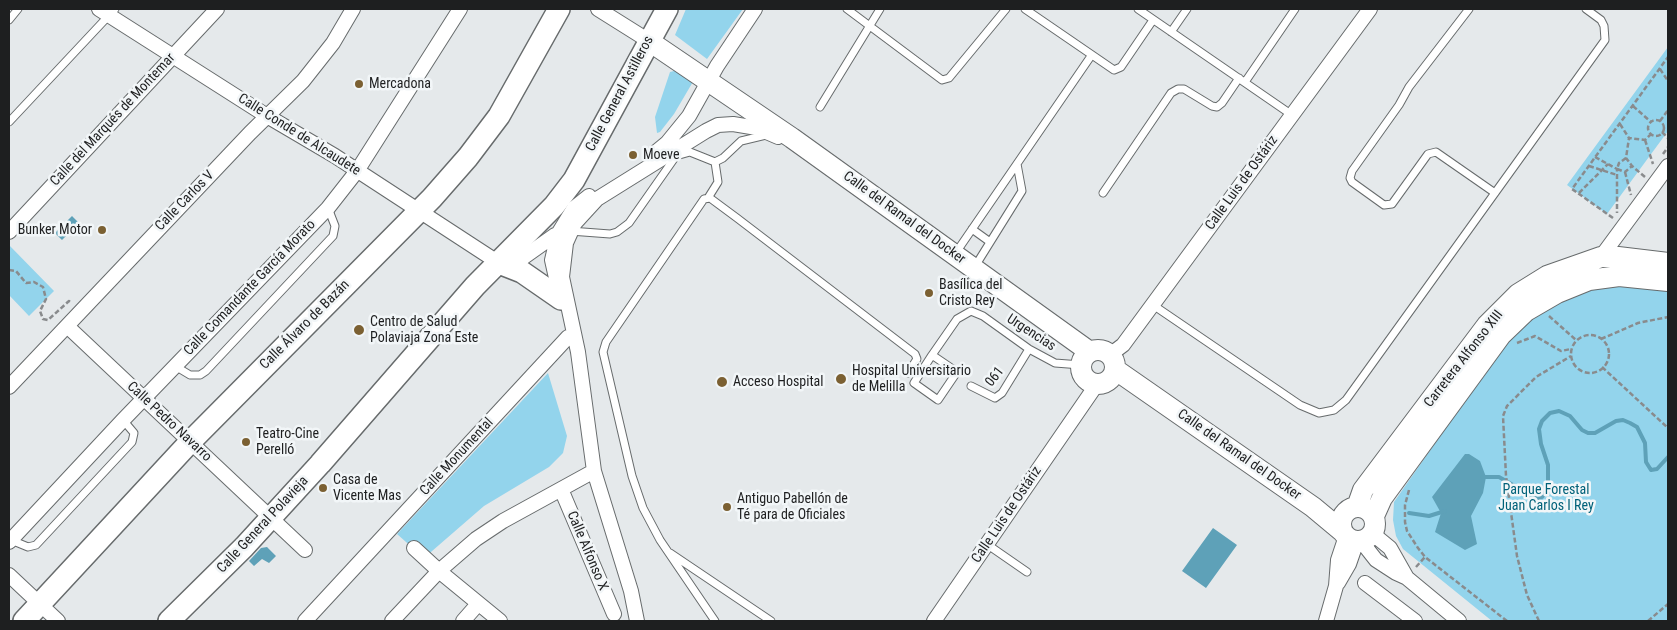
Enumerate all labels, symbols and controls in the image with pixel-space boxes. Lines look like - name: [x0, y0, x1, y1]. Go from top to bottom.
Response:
- street label: Calle General Astilleros: [582, 33, 658, 155]
- street label: Calle del Marqués de Montemar: [47, 50, 179, 190]
- place label: Mercadona: [369, 76, 431, 92]
- marker: Mercadona: [353, 78, 365, 90]
- street label: Calle Conde de Alcaudete: [235, 90, 363, 180]
- street label: Calle Luis de Ostáriz: [1202, 132, 1282, 234]
- place label: Moeve: [643, 147, 680, 163]
- marker: Moeve: [627, 149, 639, 161]
- street label: Calle Carlos V: [152, 167, 218, 235]
- street label: Calle del Ramal del Docker: [840, 168, 968, 268]
- street label: Calle Comandante García Morato: [181, 217, 319, 359]
- place label: Bunker Motor: [18, 222, 92, 238]
- marker: Bunker Motor: [96, 224, 108, 236]
- street label: Calle Álvaro de Bazán: [257, 277, 353, 373]
- place label: Basílica del Cristo Rey: [939, 277, 1003, 310]
- marker: Basílica del Cristo Rey: [923, 287, 935, 299]
- street label: Carretera Alfonso XIII: [1421, 307, 1507, 411]
- street label: Urgencias: [1003, 311, 1059, 355]
- place label: Centro de Salud Polaviaja Zona Este: [370, 314, 478, 347]
- marker: Centro de Salud Polaviaja Zona Este: [352, 323, 366, 337]
- place label: Hospital Universitario de Melilla: [852, 363, 971, 396]
- street label: 061: [982, 364, 1008, 390]
- marker: Hospital Universitario de Melilla: [834, 372, 848, 386]
- place label: Acceso Hospital: [733, 374, 823, 390]
- marker: Acceso Hospital: [715, 375, 729, 389]
- street label: Calle Pedro Navarro: [123, 378, 215, 466]
- street label: Calle del Ramal del Docker: [1174, 406, 1304, 504]
- street label: Calle Monumental: [417, 415, 497, 499]
- place label: Teatro-Cine Perelló: [256, 426, 319, 458]
- marker: Teatro-Cine Perelló: [240, 436, 252, 448]
- street label: Calle Luis de Ostáriz: [969, 464, 1045, 566]
- place label: Casa de Vicente Mas: [333, 472, 401, 504]
- street label: Calle General Polavieja: [214, 473, 312, 577]
- marker: Casa de Vicente Mas: [317, 482, 329, 494]
- park label: Parque Forestal Juan Carlos I Rey: [1498, 482, 1594, 514]
- place label: Antiguo Pabellón de Té para de Oficiales: [737, 491, 848, 524]
- marker: Antiguo Pabellón de Té para de Oficiales: [721, 501, 733, 513]
- street label: Calle Alfonso X: [563, 509, 611, 593]

